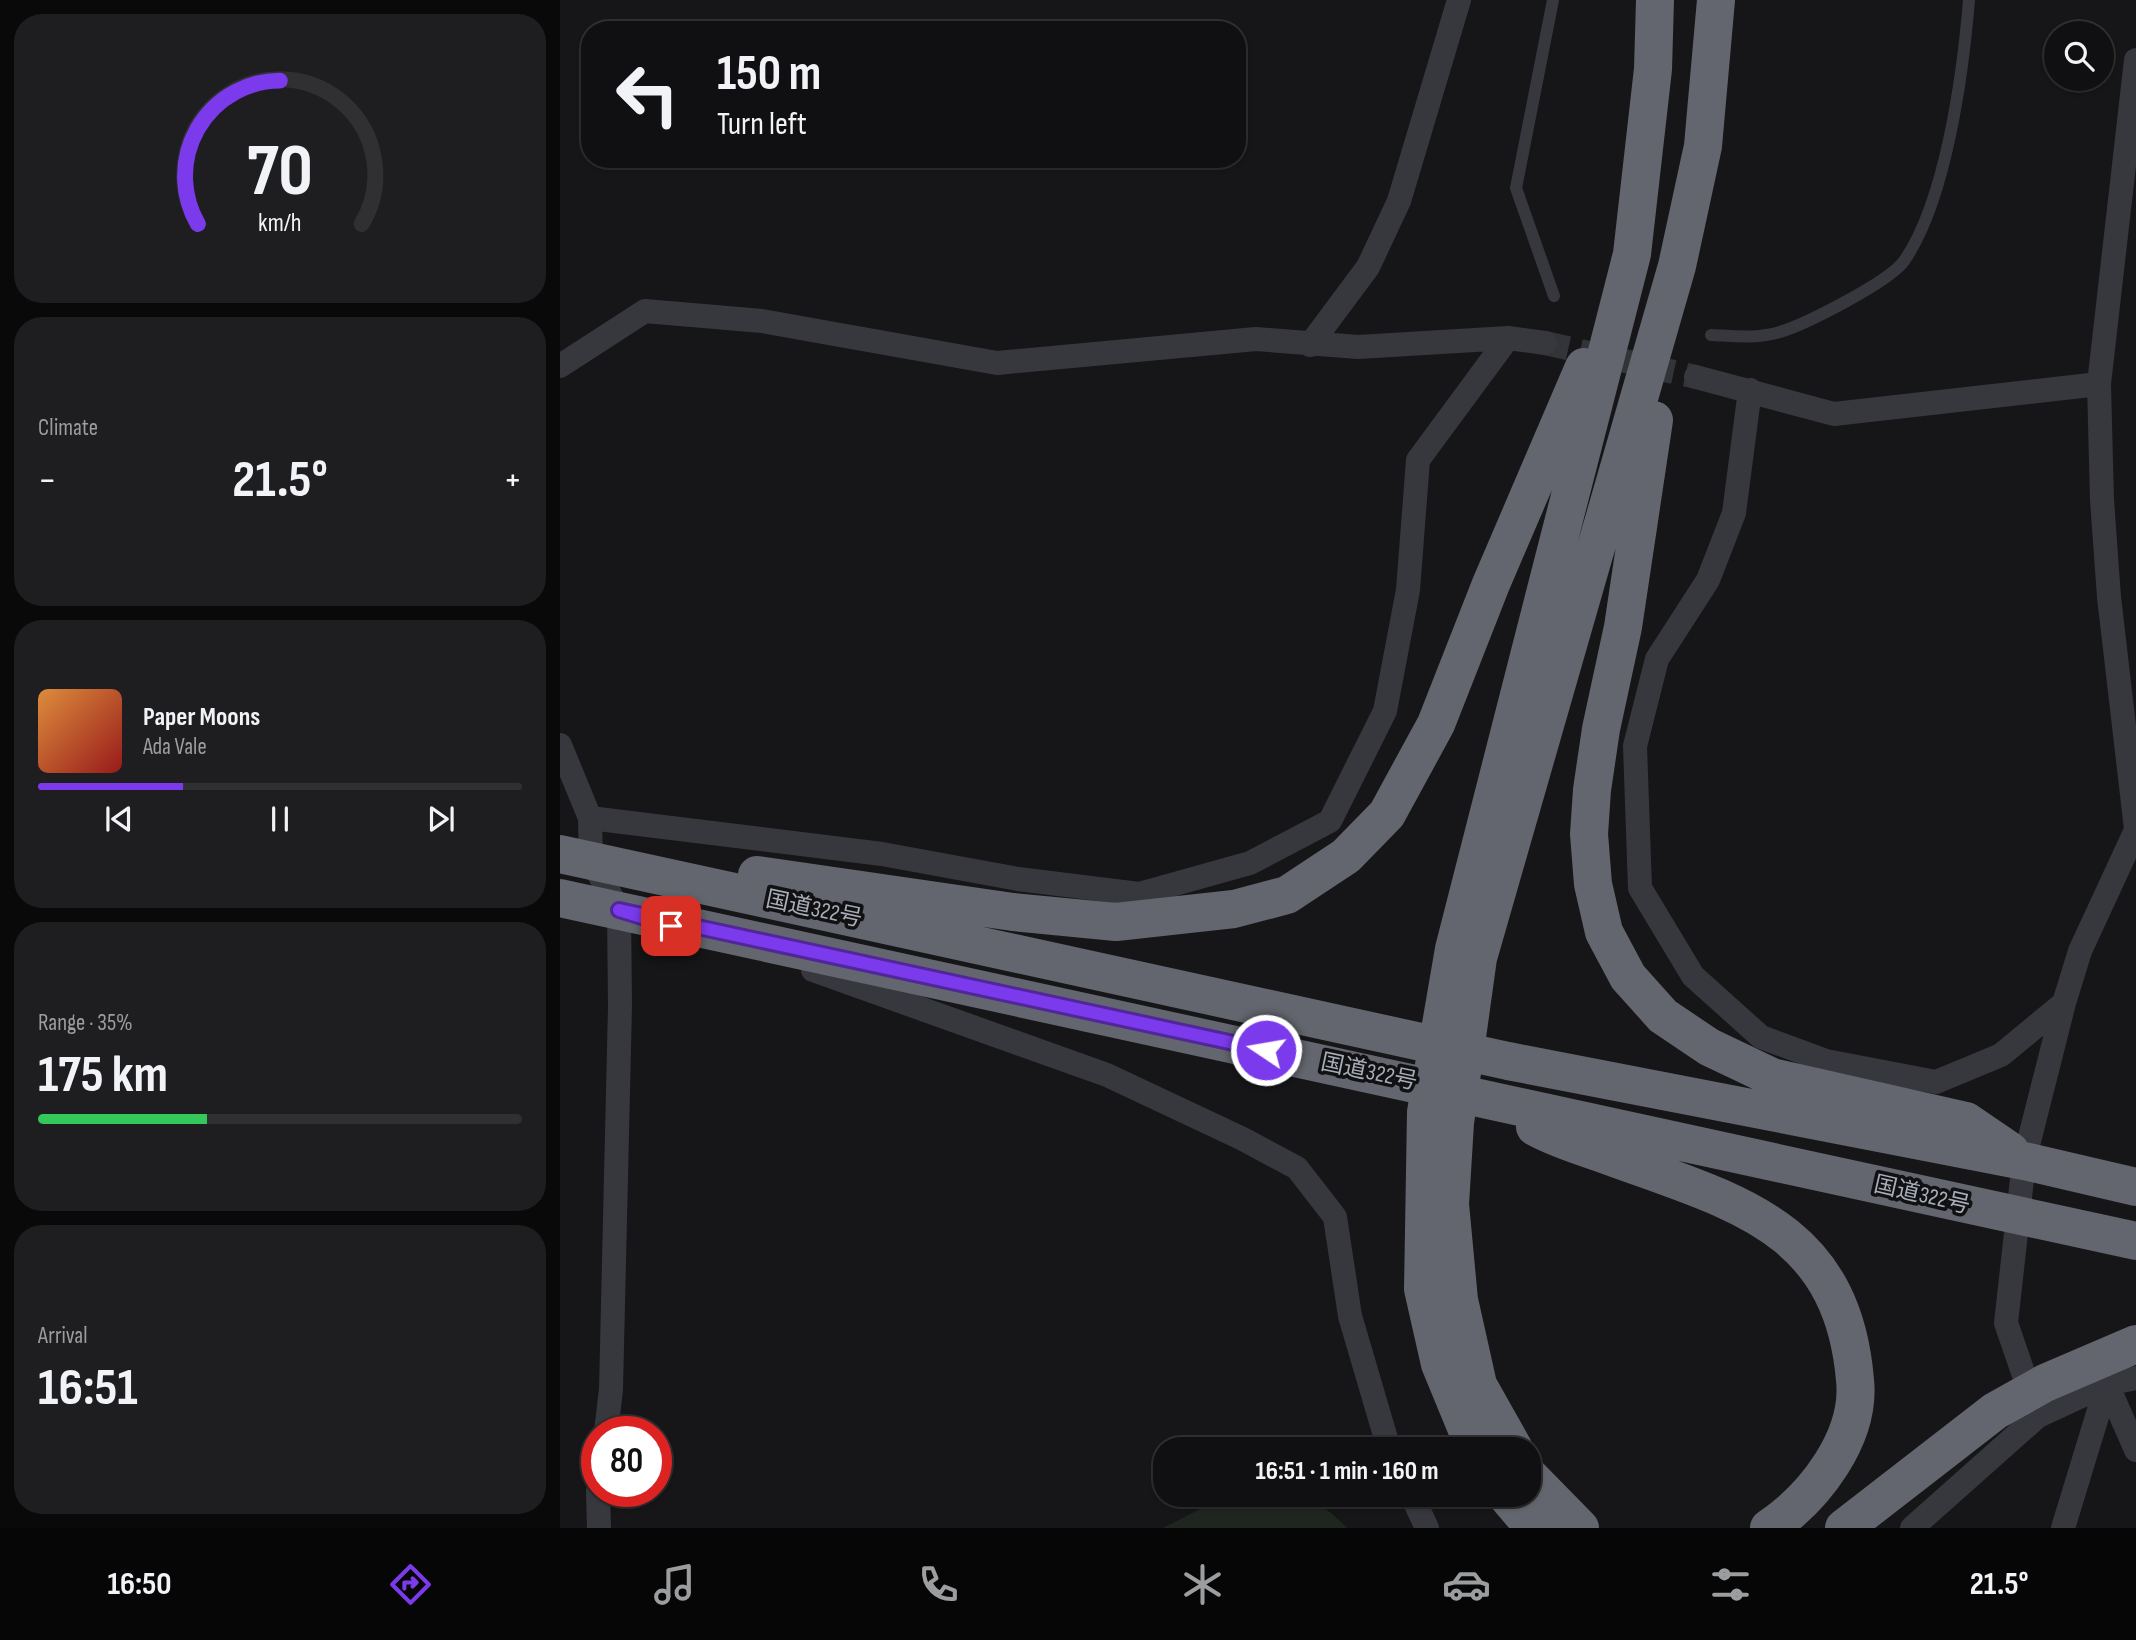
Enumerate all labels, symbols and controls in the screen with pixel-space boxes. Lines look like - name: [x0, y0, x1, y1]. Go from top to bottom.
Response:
- map controls: [2044, 21, 2114, 91]
- button: search: [2044, 21, 2114, 91]
- text: 150 m: [717, 45, 821, 104]
- icon: left: [602, 49, 693, 140]
- text: Turn left: [717, 105, 807, 144]
- text: 70: [247, 129, 313, 217]
- text: km/h: [258, 208, 302, 239]
- text: Climate: [38, 414, 98, 442]
- text: 21.5°: [232, 449, 328, 512]
- text: −: [38, 458, 57, 503]
- text: +: [503, 458, 522, 503]
- text: Paper Moons: [143, 702, 260, 733]
- text: Ada Vale: [143, 733, 207, 761]
- icon: previous: [100, 800, 138, 838]
- icon: pause: [261, 800, 299, 838]
- icon: next: [422, 800, 460, 838]
- street label: 国道322号: [763, 885, 865, 933]
- pin: [641, 896, 701, 956]
- icon: arrive: [652, 907, 690, 945]
- text: Range · 35%: [38, 1009, 133, 1037]
- position arrow: [1229, 1013, 1303, 1087]
- text: 175 km: [38, 1044, 168, 1107]
- street label: 国道322号: [1318, 1048, 1420, 1096]
- street label: 国道322号: [1871, 1170, 1973, 1220]
- text: Arrival: [38, 1322, 87, 1350]
- text: 16:51: [38, 1357, 138, 1420]
- speed limit sign: 80: [581, 1416, 672, 1507]
- text: 16:51 · 1 min · 160 m: [1256, 1456, 1438, 1487]
- icon: directions: [386, 1560, 435, 1609]
- icon: music: [650, 1560, 699, 1609]
- icon: phone: [914, 1560, 963, 1609]
- icon: climate: [1178, 1560, 1227, 1609]
- icon: car: [1442, 1560, 1491, 1609]
- icon: filters: [1706, 1560, 1755, 1609]
- text: 16:50: [107, 1565, 171, 1604]
- text: 21.5°: [1970, 1565, 2028, 1604]

